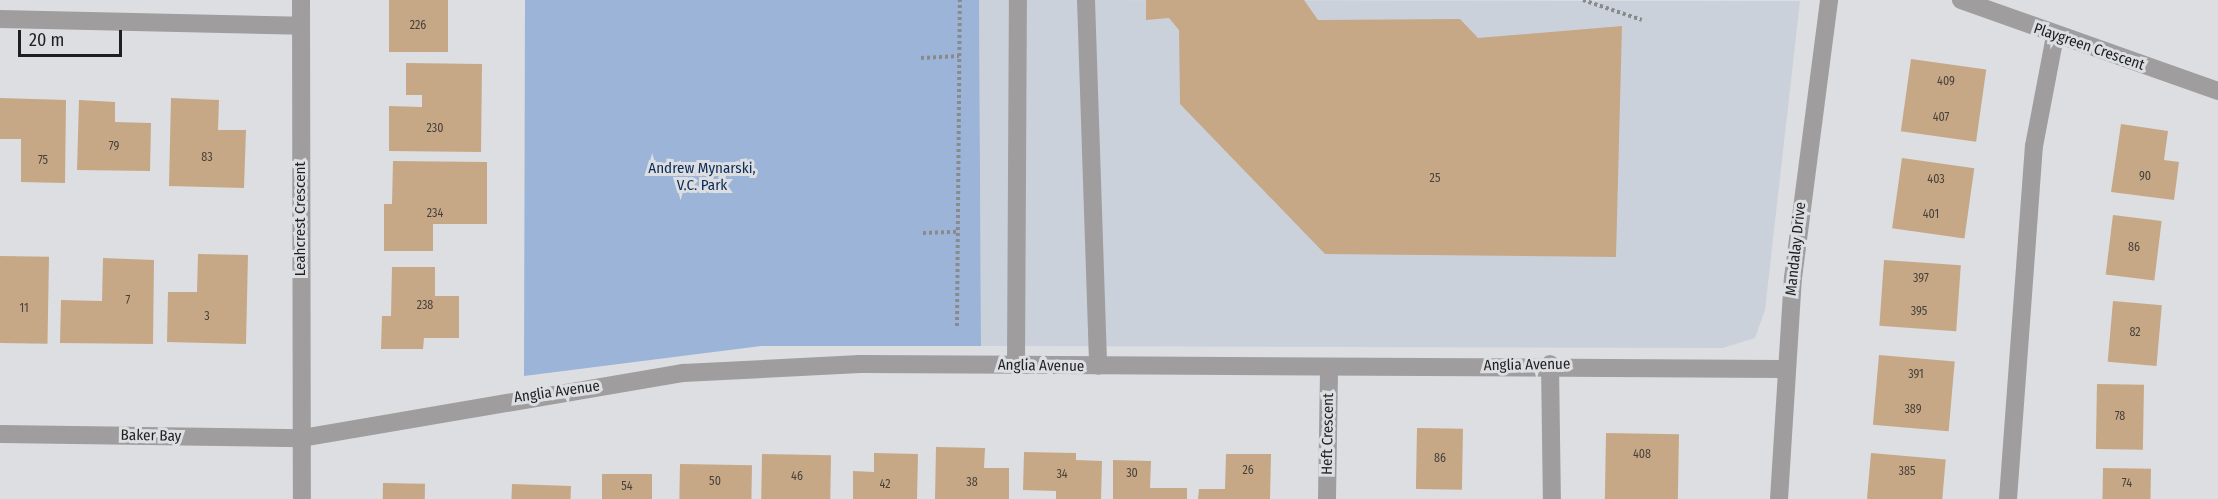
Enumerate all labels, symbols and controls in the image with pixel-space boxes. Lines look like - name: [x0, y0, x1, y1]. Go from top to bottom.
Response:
- scale bar: [21, 18, 124, 56]
- house number: 226: [410, 19, 426, 33]
- street label: Playgreen Crescent: [2031, 20, 2147, 74]
- text: 20 m: [29, 29, 64, 51]
- house number: 409: [1937, 75, 1955, 89]
- house number: 407: [1933, 111, 1949, 125]
- house number: 230: [427, 122, 443, 136]
- house number: 79: [109, 140, 119, 154]
- house number: 83: [201, 151, 213, 165]
- house number: 75: [38, 154, 48, 168]
- park label: Andrew Mynarski, V.C. Park: [648, 159, 756, 194]
- street label: Leahcrest Crescent: [292, 162, 310, 276]
- house number: 90: [2139, 170, 2151, 184]
- house number: 25: [1430, 172, 1440, 186]
- house number: 403: [1927, 173, 1945, 187]
- street label: Mandalay Drive: [1782, 201, 1810, 297]
- house number: 234: [427, 207, 443, 221]
- house number: 401: [1923, 208, 1939, 222]
- house number: 86: [2128, 241, 2140, 255]
- house number: 397: [1913, 272, 1929, 286]
- house number: 7: [126, 294, 130, 308]
- house number: 238: [417, 299, 433, 313]
- house number: 11: [19, 302, 29, 316]
- house number: 395: [1911, 305, 1927, 319]
- house number: 3: [204, 310, 210, 324]
- house number: 82: [2129, 326, 2141, 340]
- street label: Anglia Avenue: [1484, 355, 1570, 375]
- street label: Anglia Avenue: [998, 356, 1084, 376]
- house number: 391: [1908, 368, 1924, 382]
- street label: Anglia Avenue: [513, 377, 601, 407]
- street label: Heft Crescent: [1318, 393, 1338, 475]
- house number: 389: [1904, 403, 1922, 417]
- house number: 78: [2115, 410, 2125, 424]
- street label: Baker Bay: [121, 426, 181, 446]
- house number: 408: [1633, 448, 1651, 462]
- house number: 86: [1434, 452, 1446, 466]
- house number: 26: [1242, 464, 1254, 478]
- house number: 385: [1899, 465, 1915, 479]
- house number: 30: [1126, 467, 1138, 481]
- house number: 34: [1056, 468, 1068, 482]
- house number: 46: [791, 470, 803, 484]
- house number: 50: [709, 475, 721, 489]
- house number: 38: [966, 476, 978, 490]
- house number: 74: [2122, 477, 2132, 491]
- house number: 42: [880, 478, 890, 492]
- house number: 54: [621, 480, 633, 494]

